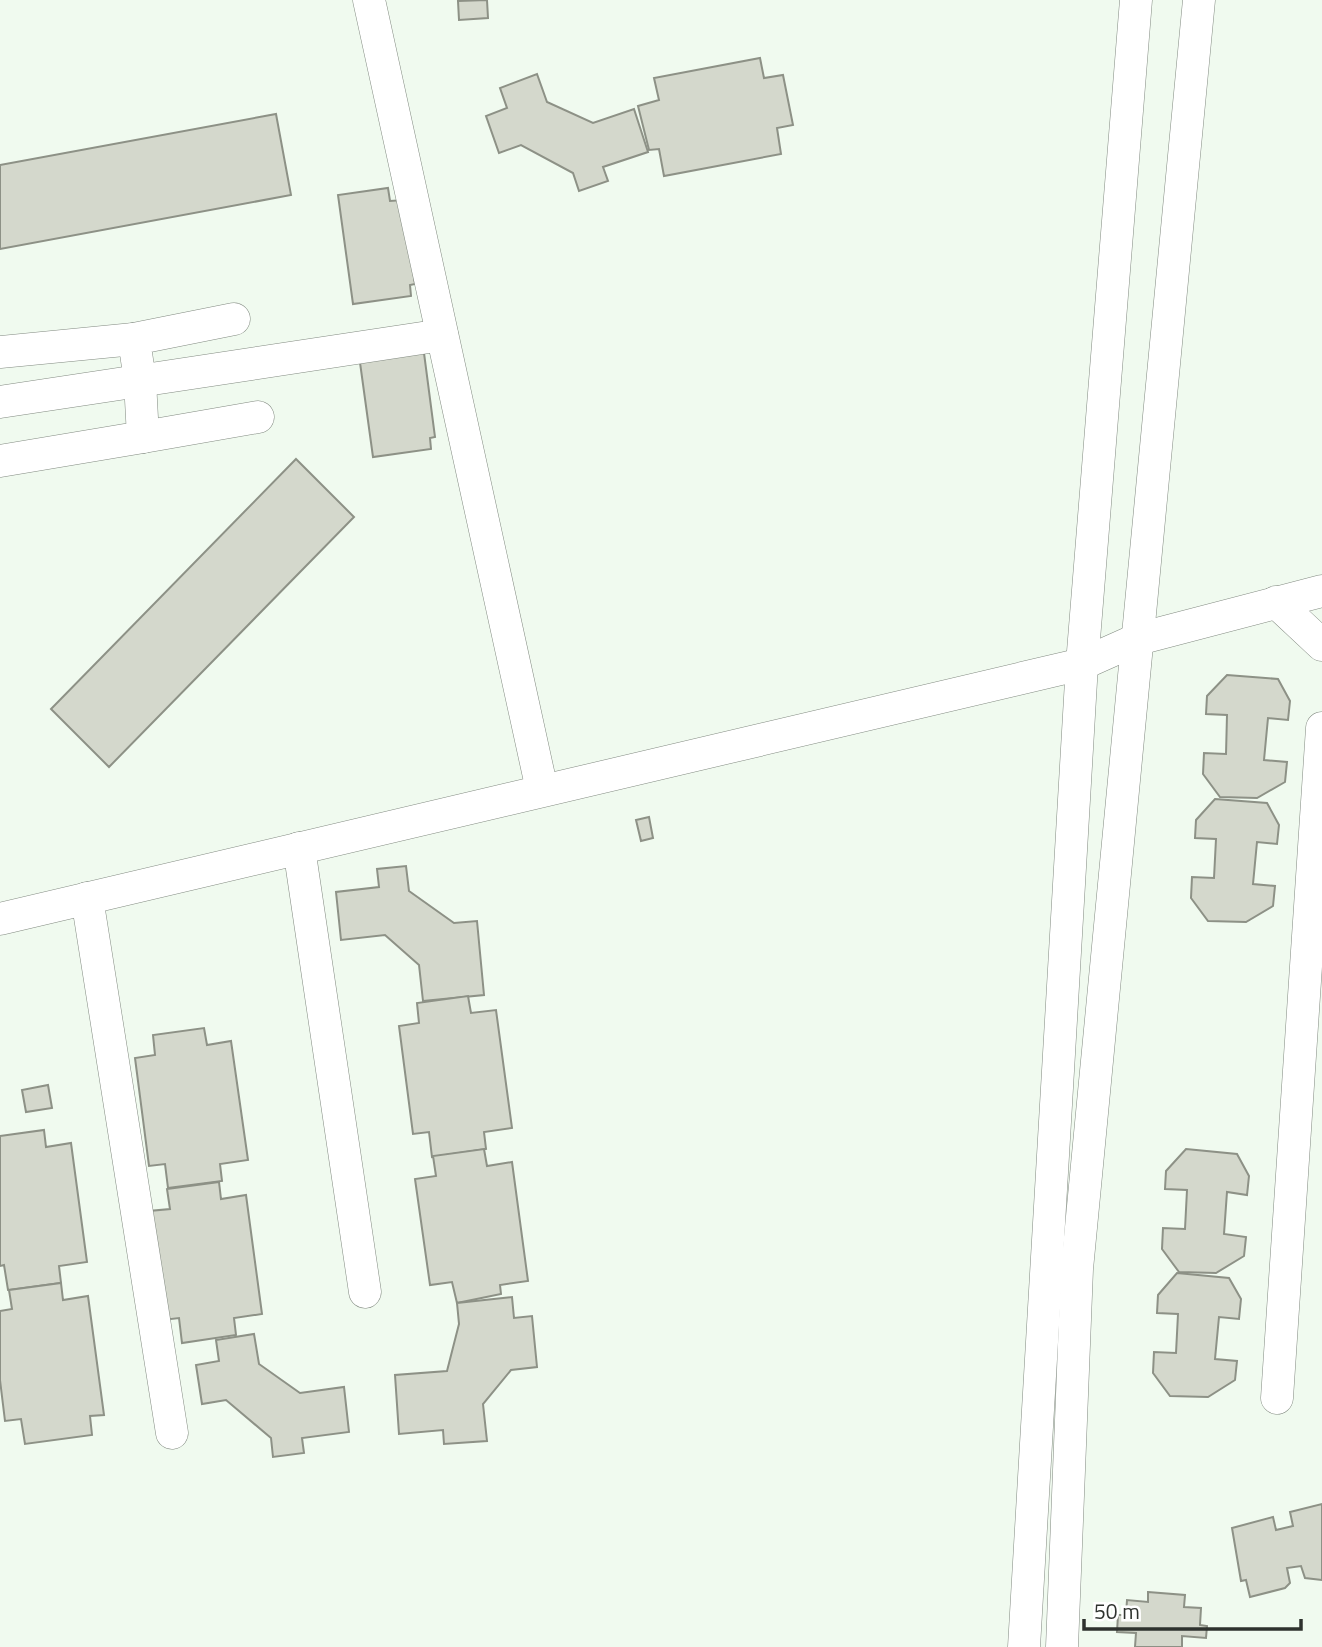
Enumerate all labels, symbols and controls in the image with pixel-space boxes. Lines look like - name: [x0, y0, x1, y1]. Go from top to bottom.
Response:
- scale bar: [1084, 1588, 1301, 1632]
- text: 50 m: [1094, 1595, 1140, 1627]

